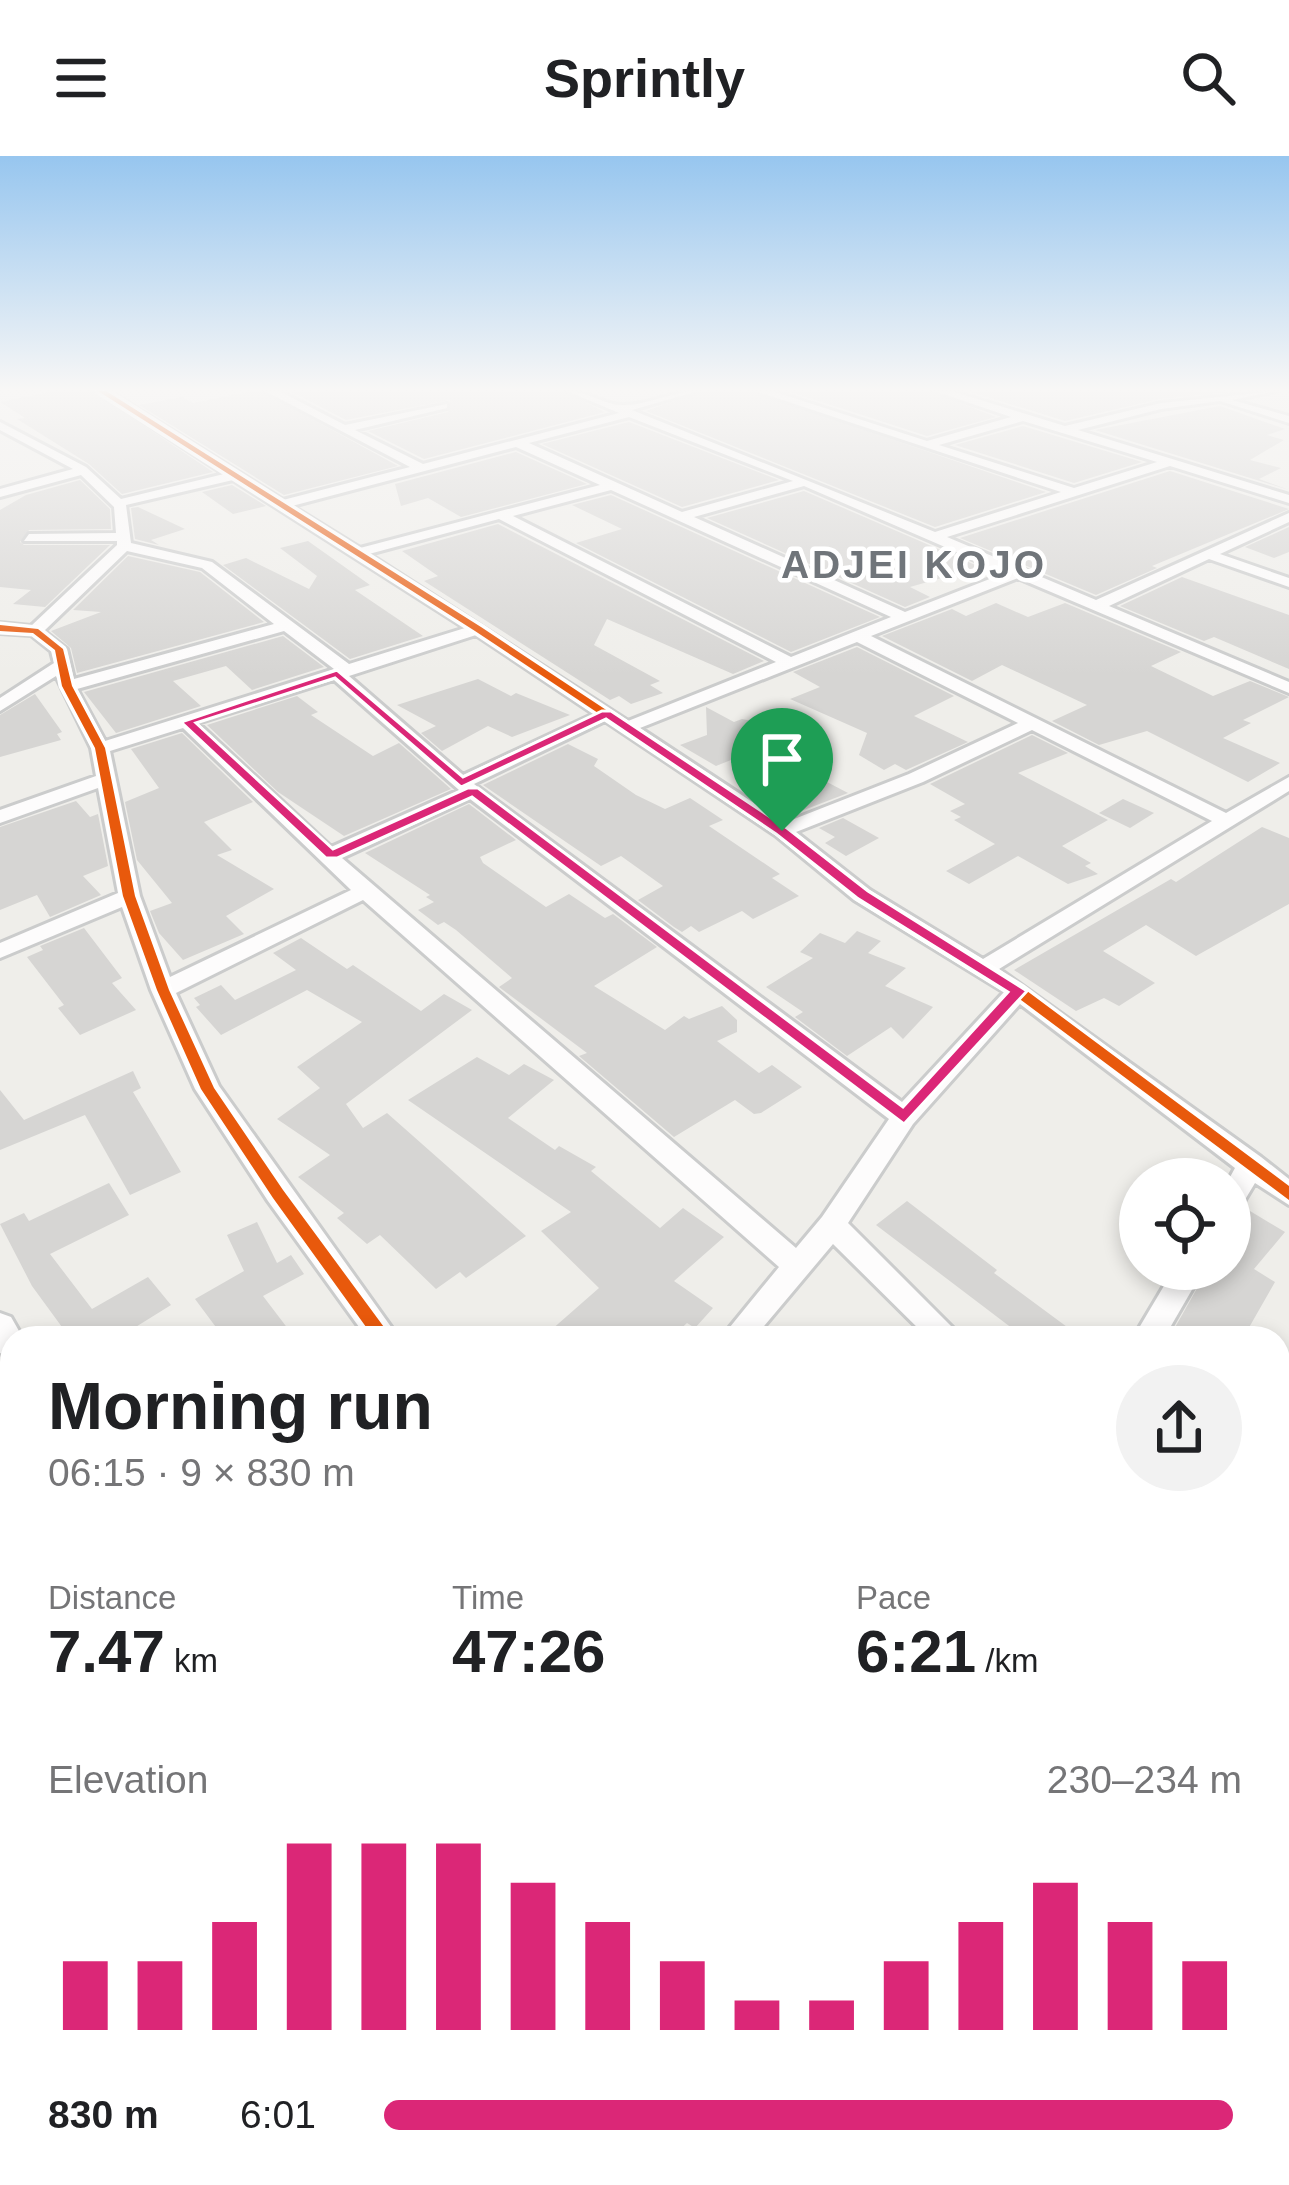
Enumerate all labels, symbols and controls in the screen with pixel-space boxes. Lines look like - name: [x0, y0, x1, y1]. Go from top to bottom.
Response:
- icon: menu: [48, 45, 114, 111]
- icon: search: [1175, 45, 1241, 111]
- text: Sprintly: [544, 48, 745, 108]
- district label: ADJEI KOJO: [781, 543, 1047, 586]
- pin: [731, 708, 833, 831]
- icon: arrive: [749, 726, 815, 792]
- map controls: [1119, 1158, 1251, 1290]
- button: locate: [1119, 1158, 1251, 1290]
- button: share: [1116, 1365, 1242, 1491]
- text: Morning run: [48, 1369, 433, 1443]
- text: 06:15 · 9 × 830 m: [48, 1451, 355, 1494]
- text: Distance: [48, 1579, 176, 1616]
- text: Time: [452, 1579, 524, 1616]
- text: Pace: [856, 1579, 931, 1616]
- text: 7.47: [48, 1618, 165, 1685]
- text: 47:26: [452, 1618, 605, 1685]
- text: 6:21: [856, 1618, 976, 1685]
- text: km: [165, 1642, 218, 1679]
- text: /km: [976, 1642, 1038, 1679]
- text: Elevation: [48, 1758, 208, 1801]
- text: 230–234 m: [1047, 1758, 1242, 1801]
- text: 830 m: [48, 2093, 159, 2136]
- text: 6:01: [240, 2093, 316, 2136]

